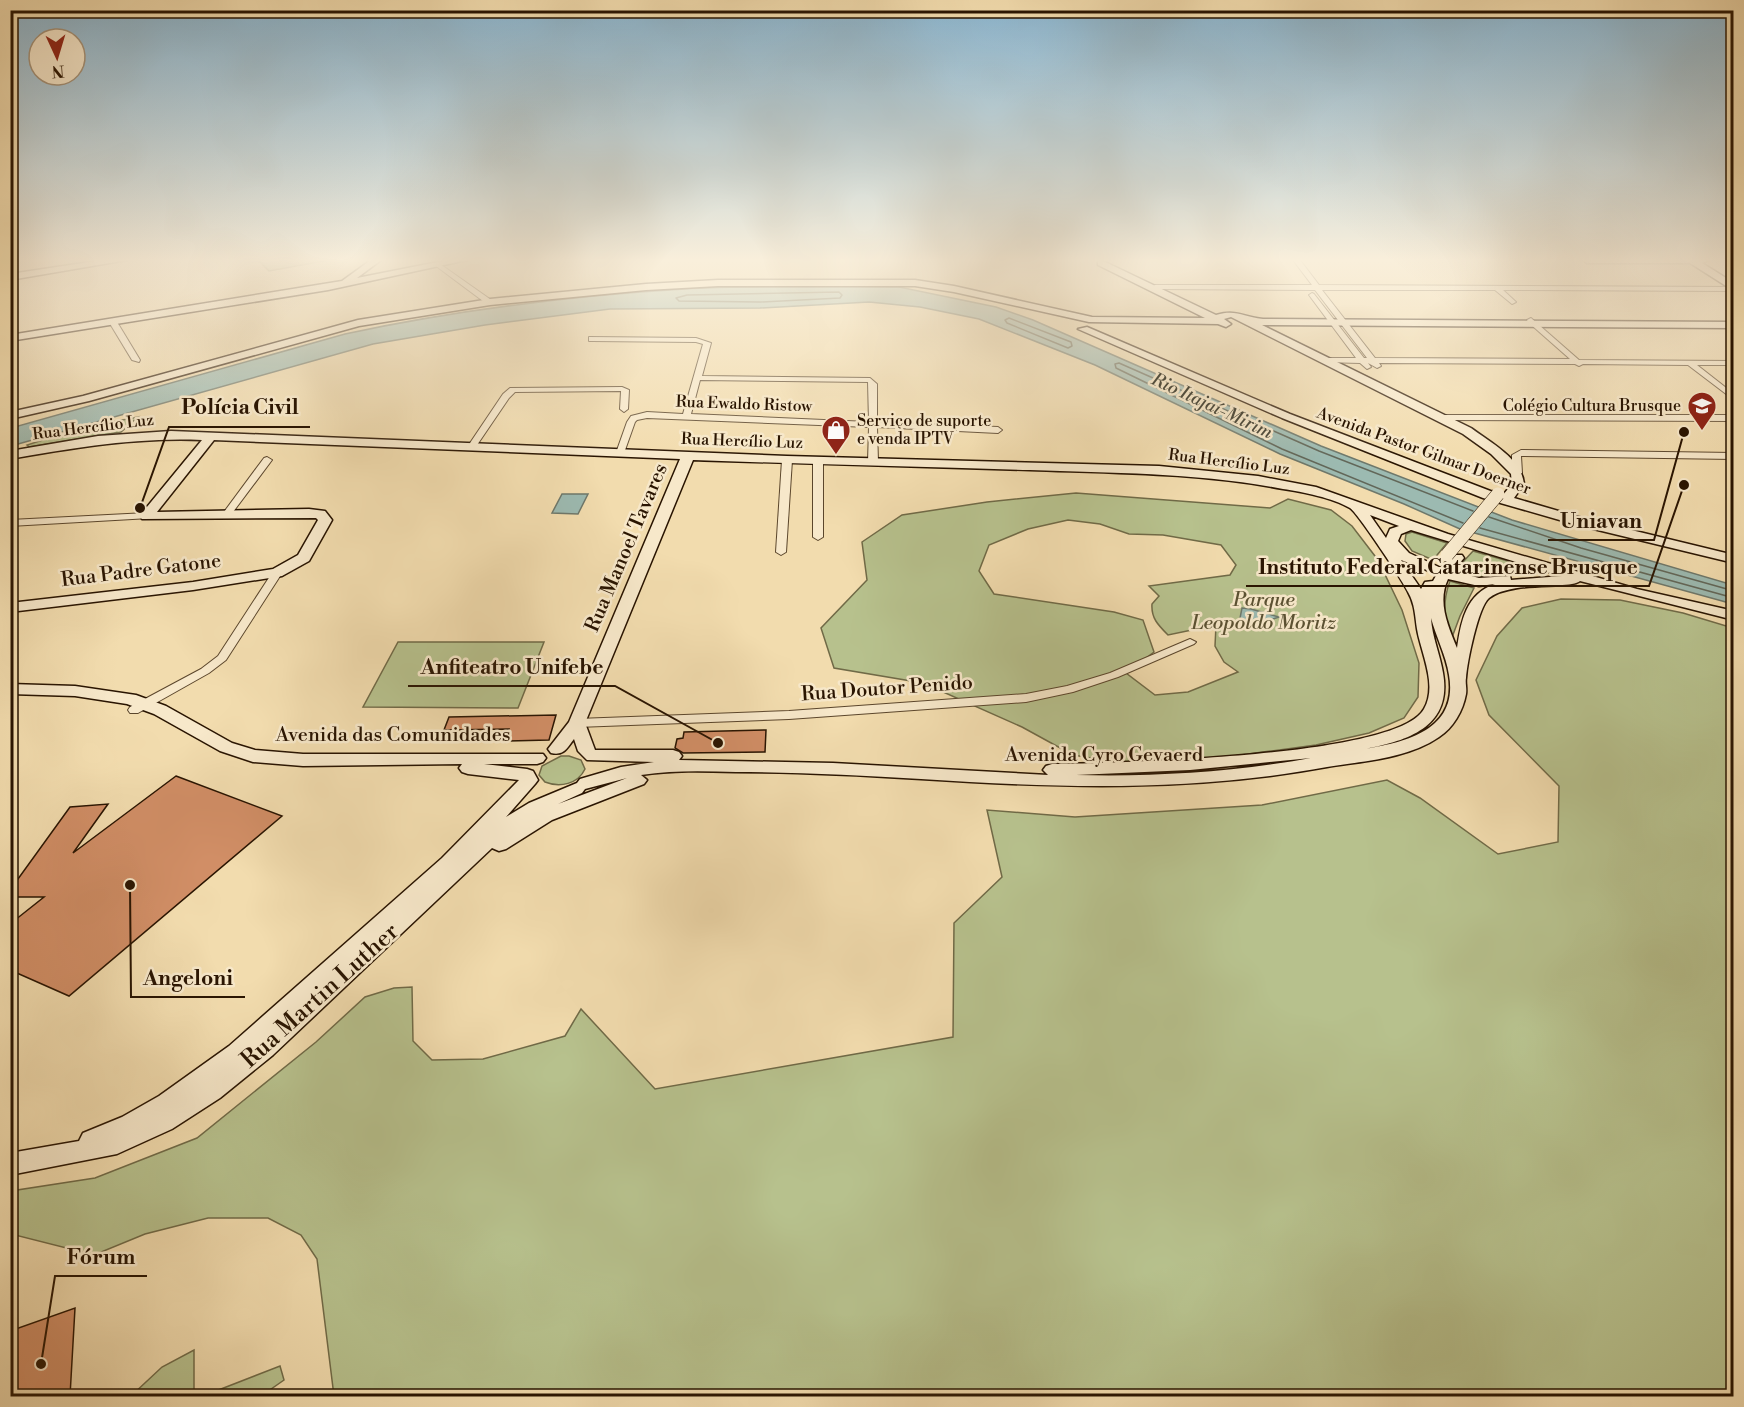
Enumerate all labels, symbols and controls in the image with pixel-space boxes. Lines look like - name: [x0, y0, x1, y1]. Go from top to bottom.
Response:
- north arrow: [27, 27, 87, 87]
- text: N: [51, 61, 65, 81]
- water label: Rio Itajaí-Mirim: [1147, 367, 1277, 444]
- callout: Polícia Civil: [169, 388, 310, 427]
- school or university icon: Colégio Cultura Brusque: [1686, 390, 1718, 432]
- street label: Rua Ewaldo Ristow: [675, 392, 814, 416]
- text: Polícia Civil: [181, 395, 299, 421]
- place label: Colégio Cultura Brusque: [1503, 396, 1681, 416]
- street label: Avenida Pastor Gilmar Doerner: [1313, 403, 1534, 499]
- street label: Rua Hercílio Luz: [31, 410, 155, 444]
- place label: Serviço de suporte e venda IPTV: [857, 411, 991, 449]
- shop icon: Serviço de suporte e venda IPTV: [820, 414, 852, 456]
- street label: Rua Hercílio Luz: [681, 429, 803, 453]
- street label: Rua Hercílio Luz: [1167, 445, 1291, 479]
- street label: Rua Manoel Tavares: [580, 460, 674, 636]
- callout: Uniavan: [1548, 501, 1654, 540]
- text: Uniavan: [1560, 509, 1642, 535]
- callout: Instituto Federal Catarinense Brusque: [1246, 547, 1649, 586]
- street label: Rua Padre Gatone: [59, 549, 223, 593]
- text: Instituto Federal Catarinense Brusque: [1258, 555, 1638, 581]
- park label: Parque Leopoldo Moritz: [1190, 588, 1337, 636]
- callout: Anfiteatro Unifebe: [408, 647, 615, 686]
- text: Anfiteatro Unifebe: [419, 655, 604, 681]
- street label: Rua Doutor Penido: [800, 671, 974, 707]
- street label: Avenida das Comunidades: [274, 723, 511, 748]
- street label: Avenida Cyro Gevaerd: [1004, 743, 1204, 768]
- street label: Rua Martin Luther: [235, 917, 405, 1075]
- callout: Angeloni: [131, 958, 245, 997]
- text: Angeloni: [142, 966, 233, 992]
- callout: Fórum: [55, 1237, 147, 1276]
- text: Fórum: [67, 1245, 135, 1271]

